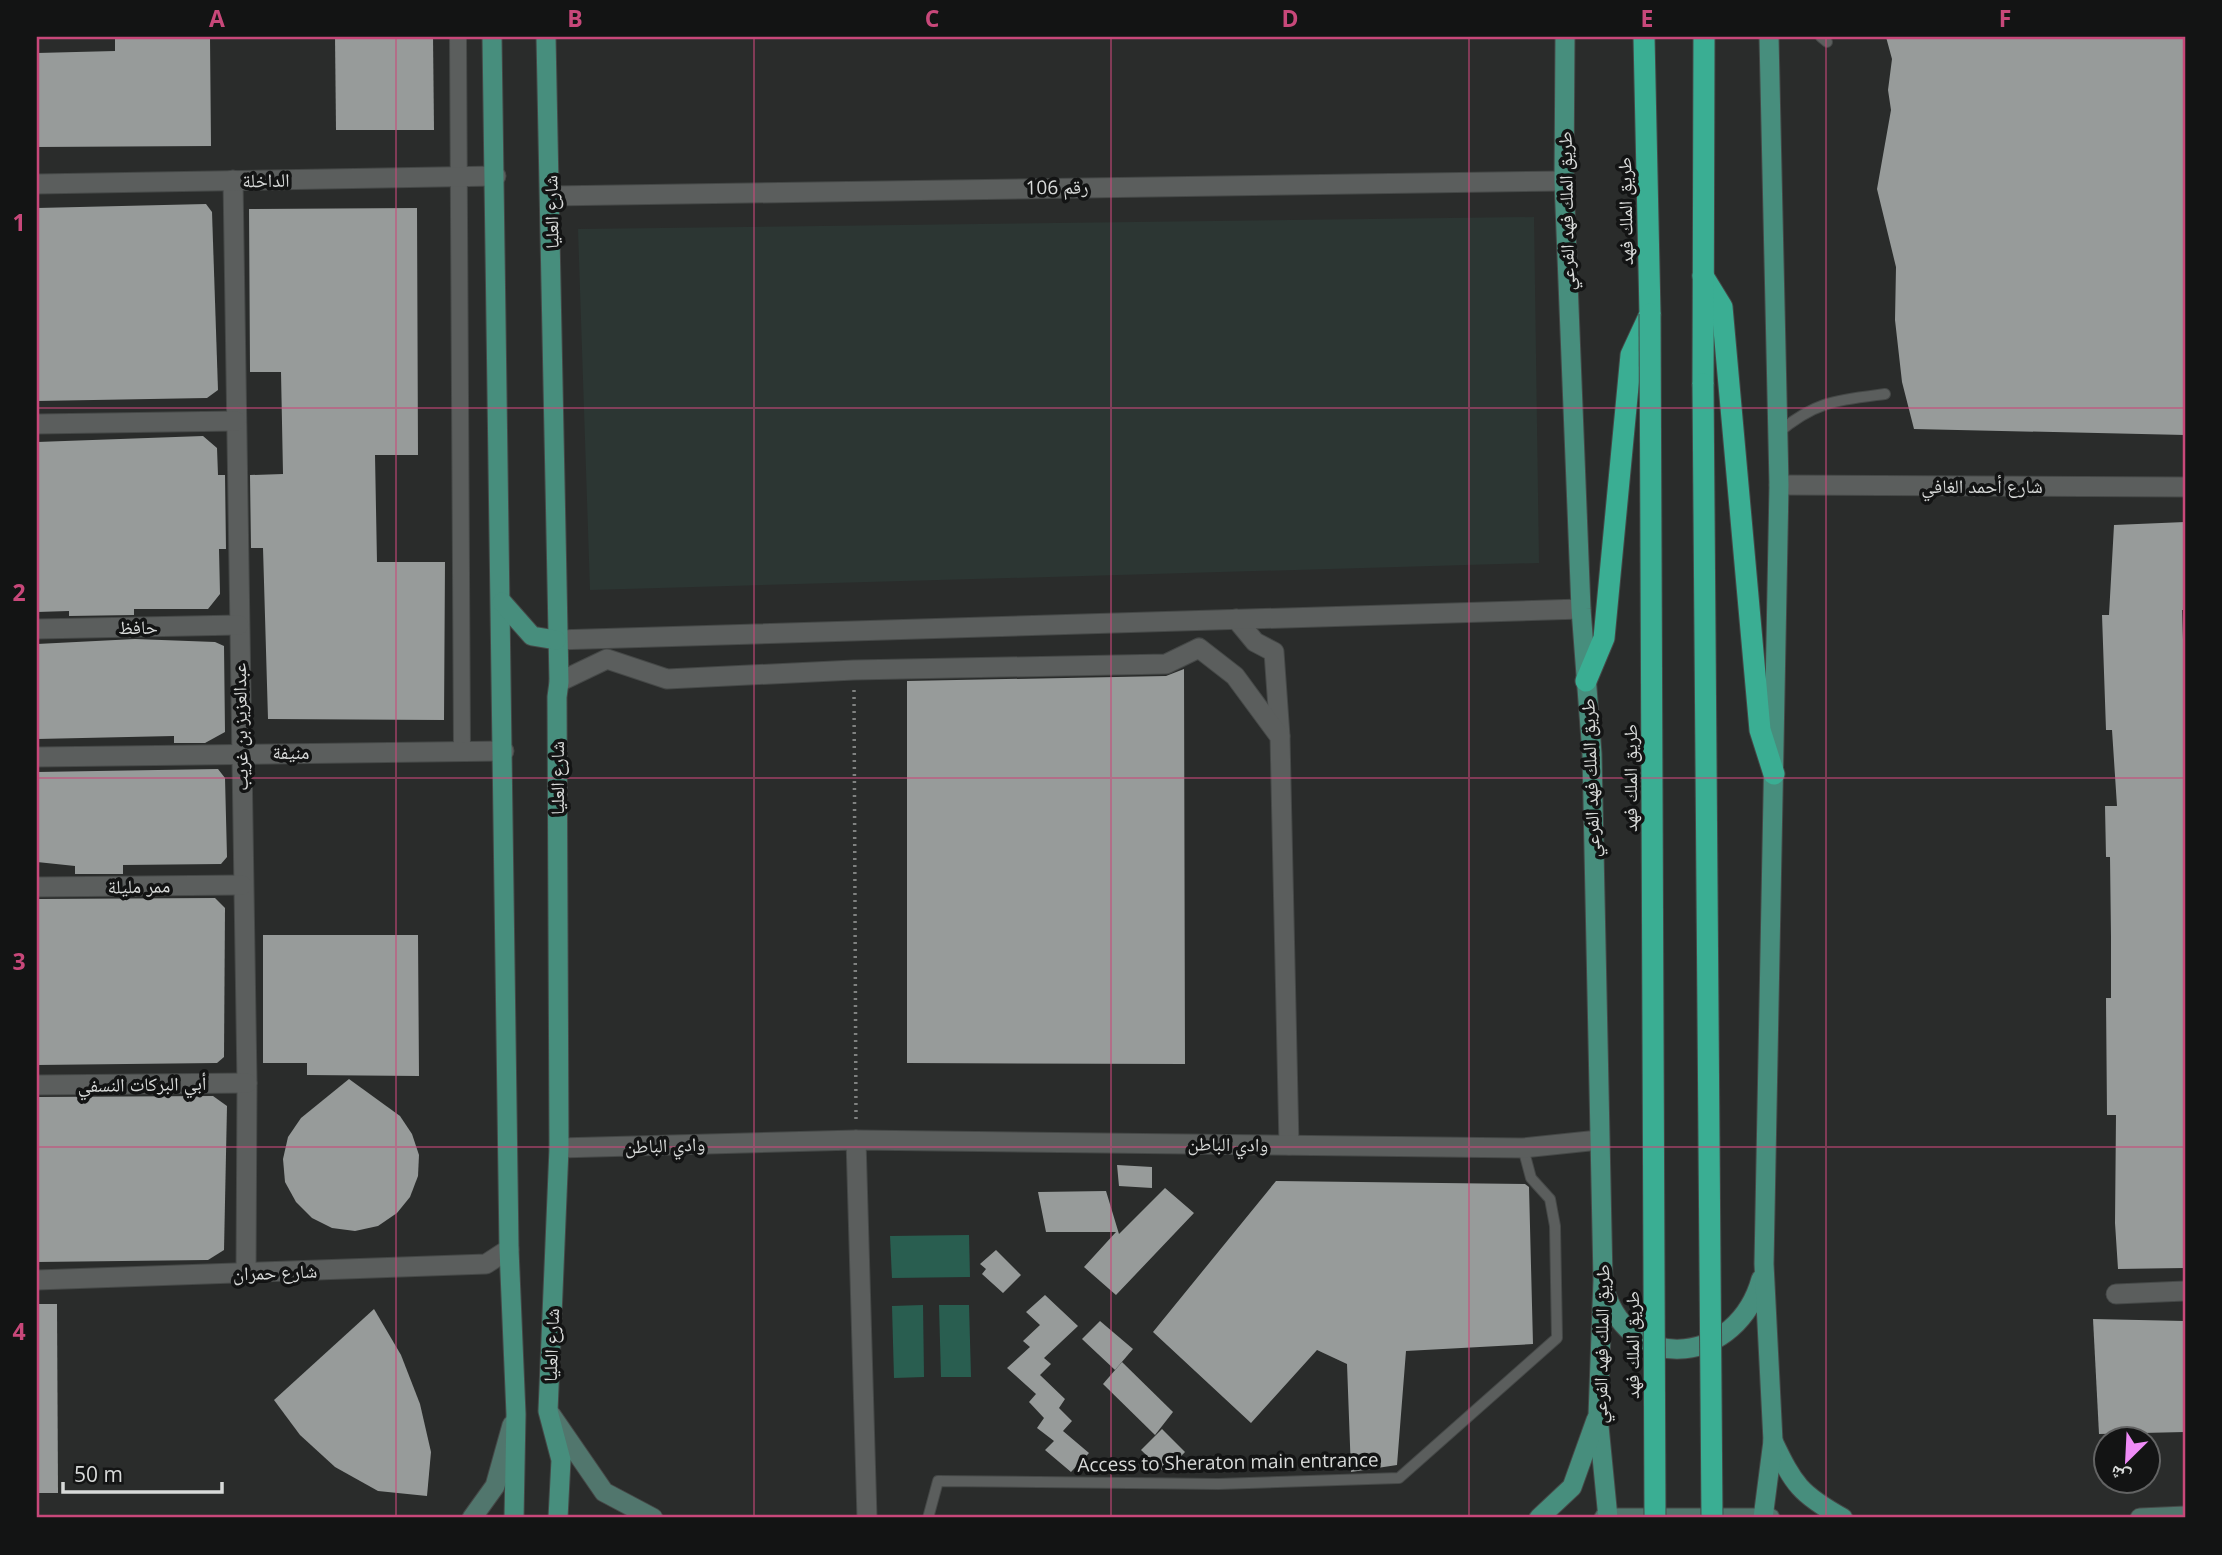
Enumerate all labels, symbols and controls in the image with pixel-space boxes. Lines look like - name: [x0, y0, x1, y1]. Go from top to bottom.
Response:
- text: A: [209, 2, 225, 34]
- text: B: [567, 2, 583, 34]
- text: C: [925, 2, 939, 34]
- text: D: [1281, 2, 1299, 34]
- text: E: [1641, 2, 1653, 34]
- text: F: [1999, 2, 2011, 34]
- street label: طريق الملك فهد الفرعي: [1552, 131, 1583, 291]
- street label: طريق الملك فهد: [1611, 157, 1639, 265]
- street label: الداخلة: [242, 167, 290, 193]
- street label: رقم 106: [1025, 173, 1089, 201]
- street label: شارع العليا: [537, 175, 565, 249]
- text: 1: [12, 206, 26, 238]
- street label: شارع أحمد الغافي: [1921, 473, 2043, 502]
- text: 2: [12, 576, 26, 608]
- street label: حافظ: [118, 614, 158, 640]
- street label: عبدالعزيز بن غريب: [226, 662, 254, 791]
- street label: طريق الملك فهد الفرعي: [1574, 698, 1609, 858]
- street label: طريق الملك فهد: [1617, 724, 1643, 832]
- street label: منيفة: [273, 739, 310, 765]
- street label: شارع العليا: [544, 741, 570, 815]
- street label: ممر مليلة: [108, 872, 170, 900]
- text: 3: [12, 945, 26, 977]
- street label: أبي البركات النسفي: [77, 1070, 207, 1101]
- street label: وادي الباطن: [1187, 1130, 1268, 1161]
- street label: وادي الباطن: [624, 1131, 706, 1162]
- street label: شارع حمران: [232, 1258, 318, 1286]
- street label: طريق الملك فهد الفرعي: [1587, 1264, 1618, 1424]
- street label: طريق الملك فهد: [1619, 1291, 1645, 1399]
- street label: شارع العليا: [537, 1308, 565, 1382]
- text: 4: [12, 1315, 26, 1347]
- north arrow: [2092, 1426, 2162, 1496]
- street label: Access to Sheraton main entrance: [1077, 1446, 1379, 1478]
- scale bar: [63, 1450, 222, 1494]
- text: 50 m: [74, 1460, 123, 1488]
- text: ش: [2106, 1460, 2135, 1492]

